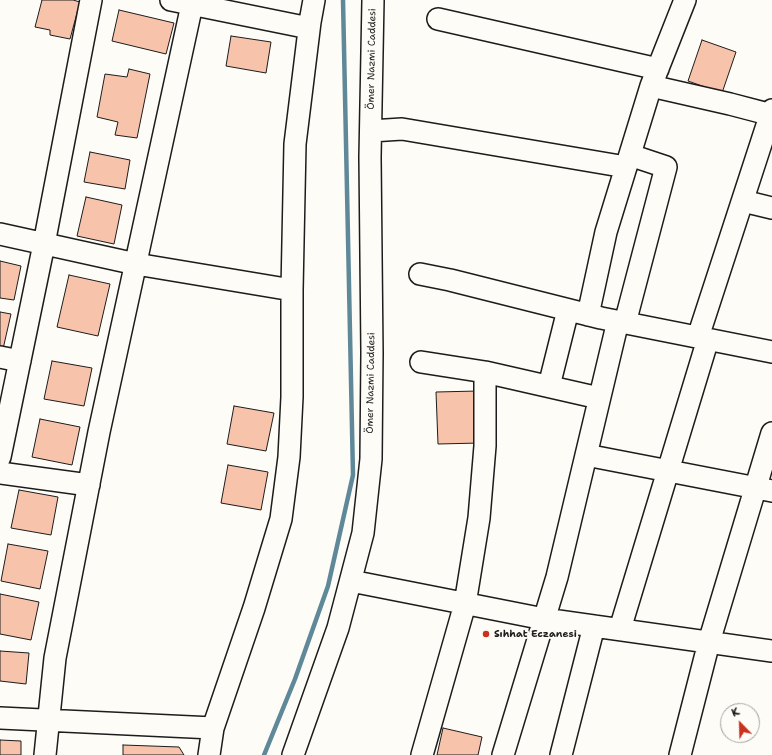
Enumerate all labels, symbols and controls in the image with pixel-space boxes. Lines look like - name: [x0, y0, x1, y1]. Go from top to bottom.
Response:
- street label: Ömer Nazmi Caddesi: [365, 8, 379, 110]
- street label: Ömer Nazmi Caddesi: [364, 332, 378, 434]
- place label: Sıhhat Eczanesi: [494, 628, 577, 640]
- marker: Sıhhat Eczanesi: [481, 629, 491, 639]
- north arrow: [720, 703, 760, 743]
- text: K: [729, 704, 742, 721]

